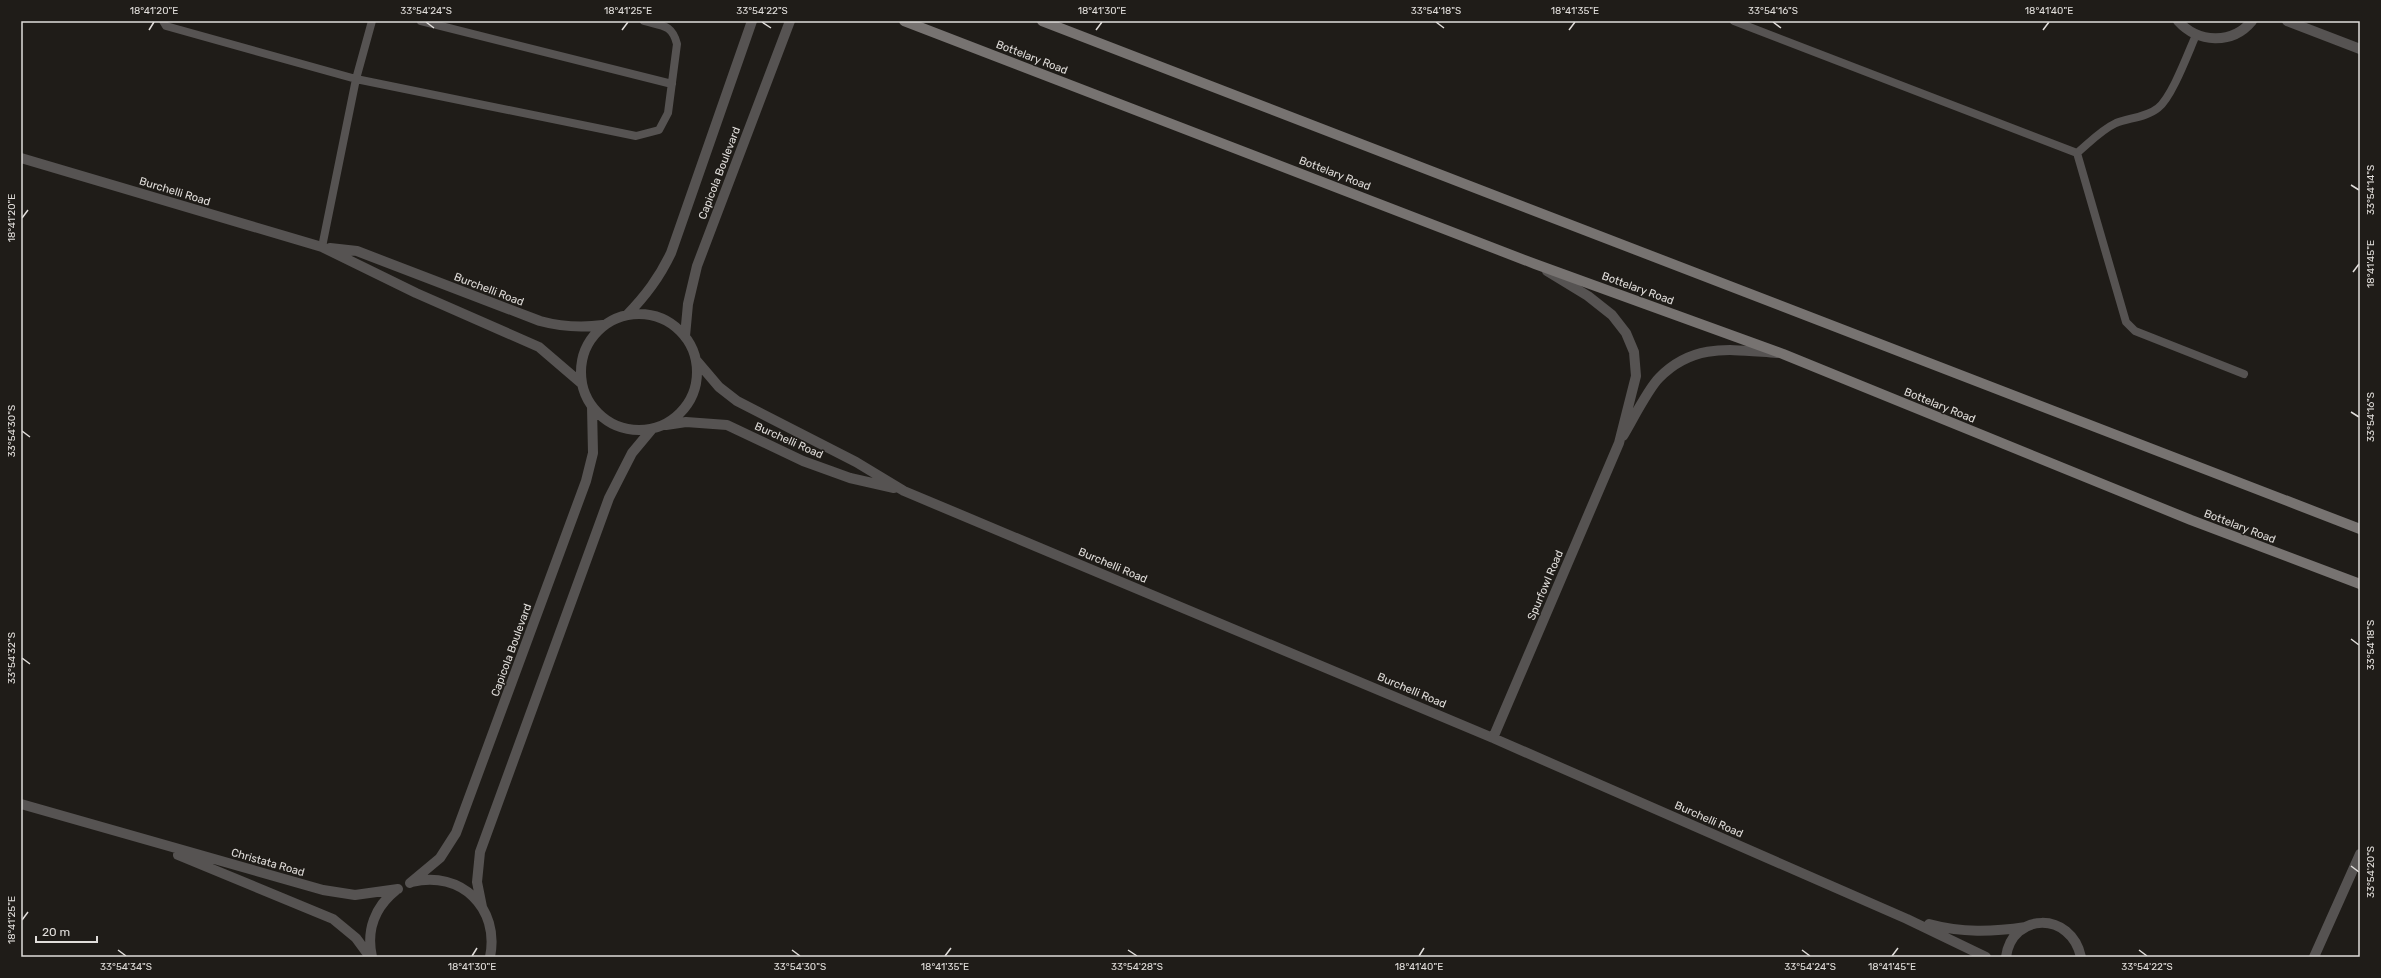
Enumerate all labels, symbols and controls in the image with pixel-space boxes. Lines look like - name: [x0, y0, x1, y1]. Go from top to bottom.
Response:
- text: 18°41'20"E: [130, 5, 178, 17]
- text: 33°54'24"S: [400, 5, 452, 17]
- text: 18°41'25"E: [604, 5, 652, 17]
- text: 33°54'22"S: [736, 5, 788, 17]
- text: 18°41'30"E: [1078, 5, 1126, 17]
- text: 33°54'18"S: [1411, 5, 1461, 17]
- text: 18°41'35"E: [1551, 5, 1599, 17]
- text: 33°54'16"S: [1748, 5, 1798, 17]
- text: 18°41'40"E: [2025, 5, 2073, 17]
- street label: Bottelary Road: [994, 38, 1070, 77]
- street label: Capicola Boulevard: [696, 125, 743, 221]
- street label: Bottelary Road: [1297, 154, 1373, 193]
- text: 33°54'14"S: [2365, 165, 2377, 215]
- street label: Burchelli Road: [138, 174, 212, 208]
- text: 18°41'20"E: [6, 194, 18, 242]
- text: 18°41'45"E: [2365, 240, 2377, 288]
- street label: Bottelary Road: [1600, 269, 1676, 308]
- street label: Burchelli Road: [452, 270, 526, 309]
- street label: Bottelary Road: [1902, 385, 1977, 426]
- text: 33°54'16"S: [2365, 392, 2377, 442]
- text: 33°54'30"S: [6, 405, 18, 457]
- street label: Burchelli Road: [752, 420, 825, 461]
- street label: Bottelary Road: [2202, 507, 2278, 546]
- street label: Burchelli Road: [1076, 545, 1149, 586]
- street label: Spurfowl Road: [1525, 548, 1566, 622]
- street label: Capicola Boulevard: [489, 602, 534, 698]
- text: 33°54'18"S: [2365, 620, 2377, 670]
- text: 33°54'32"S: [6, 632, 18, 684]
- street label: Burchelli Road: [1375, 670, 1448, 711]
- street label: Burchelli Road: [1672, 799, 1745, 840]
- street label: Christata Road: [230, 846, 306, 879]
- text: 33°54'20"S: [2365, 846, 2377, 898]
- text: 18°41'25"E: [6, 896, 18, 944]
- scale bar: [36, 918, 97, 944]
- text: 20 m: [42, 925, 70, 939]
- text: 33°54'34"S: [100, 961, 152, 973]
- text: 18°41'30"E: [448, 961, 496, 973]
- text: 33°54'30"S: [774, 961, 826, 973]
- text: 18°41'35"E: [921, 961, 969, 973]
- text: 33°54'28"S: [1111, 961, 1163, 973]
- text: 18°41'40"E: [1395, 961, 1443, 973]
- text: 33°54'24"S: [1784, 961, 1836, 973]
- text: 18°41'45"E: [1868, 961, 1916, 973]
- text: 33°54'22"S: [2121, 961, 2173, 973]

